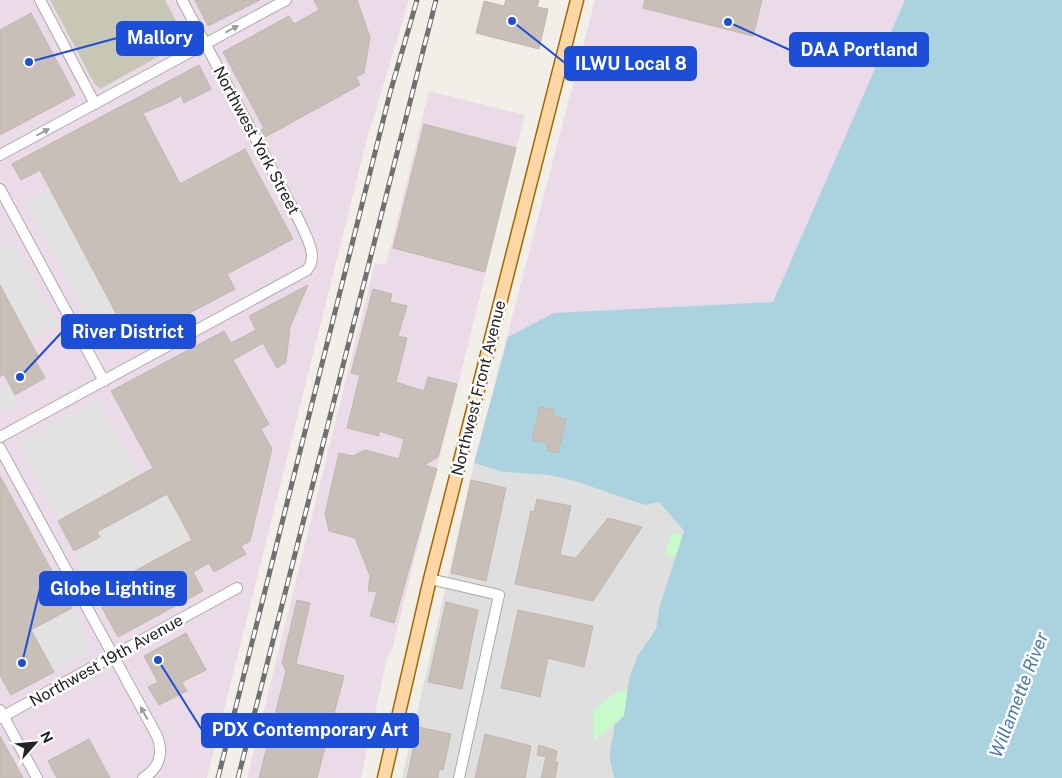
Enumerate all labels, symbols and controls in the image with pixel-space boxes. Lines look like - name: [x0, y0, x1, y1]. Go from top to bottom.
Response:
- callout: Mallory: [117, 22, 203, 55]
- one-way arrow: [225, 25, 239, 33]
- text: Mallory: [127, 27, 193, 48]
- callout: DAA Portland: [790, 33, 928, 66]
- text: DAA Portland: [800, 39, 918, 60]
- callout: ILWU Local 8: [565, 47, 696, 80]
- text: ILWU Local 8: [575, 53, 687, 74]
- street label: Northwest York Street: [209, 63, 304, 218]
- one-way arrow: [36, 128, 50, 136]
- street label: Northwest Front Avenue: [447, 298, 509, 478]
- callout: River District: [62, 315, 195, 348]
- text: River District: [72, 321, 184, 342]
- callout: Globe Lighting: [40, 572, 186, 605]
- text: Globe Lighting: [50, 578, 176, 599]
- street label: Northwest 19th Avenue: [26, 610, 186, 711]
- water label: Willamette River: [985, 629, 1052, 761]
- one-way arrow: [140, 706, 148, 721]
- callout: PDX Contemporary Art: [202, 714, 418, 747]
- north arrow: [10, 718, 60, 768]
- text: PDX Contemporary Art: [212, 719, 408, 740]
- text: N: [37, 729, 56, 746]

